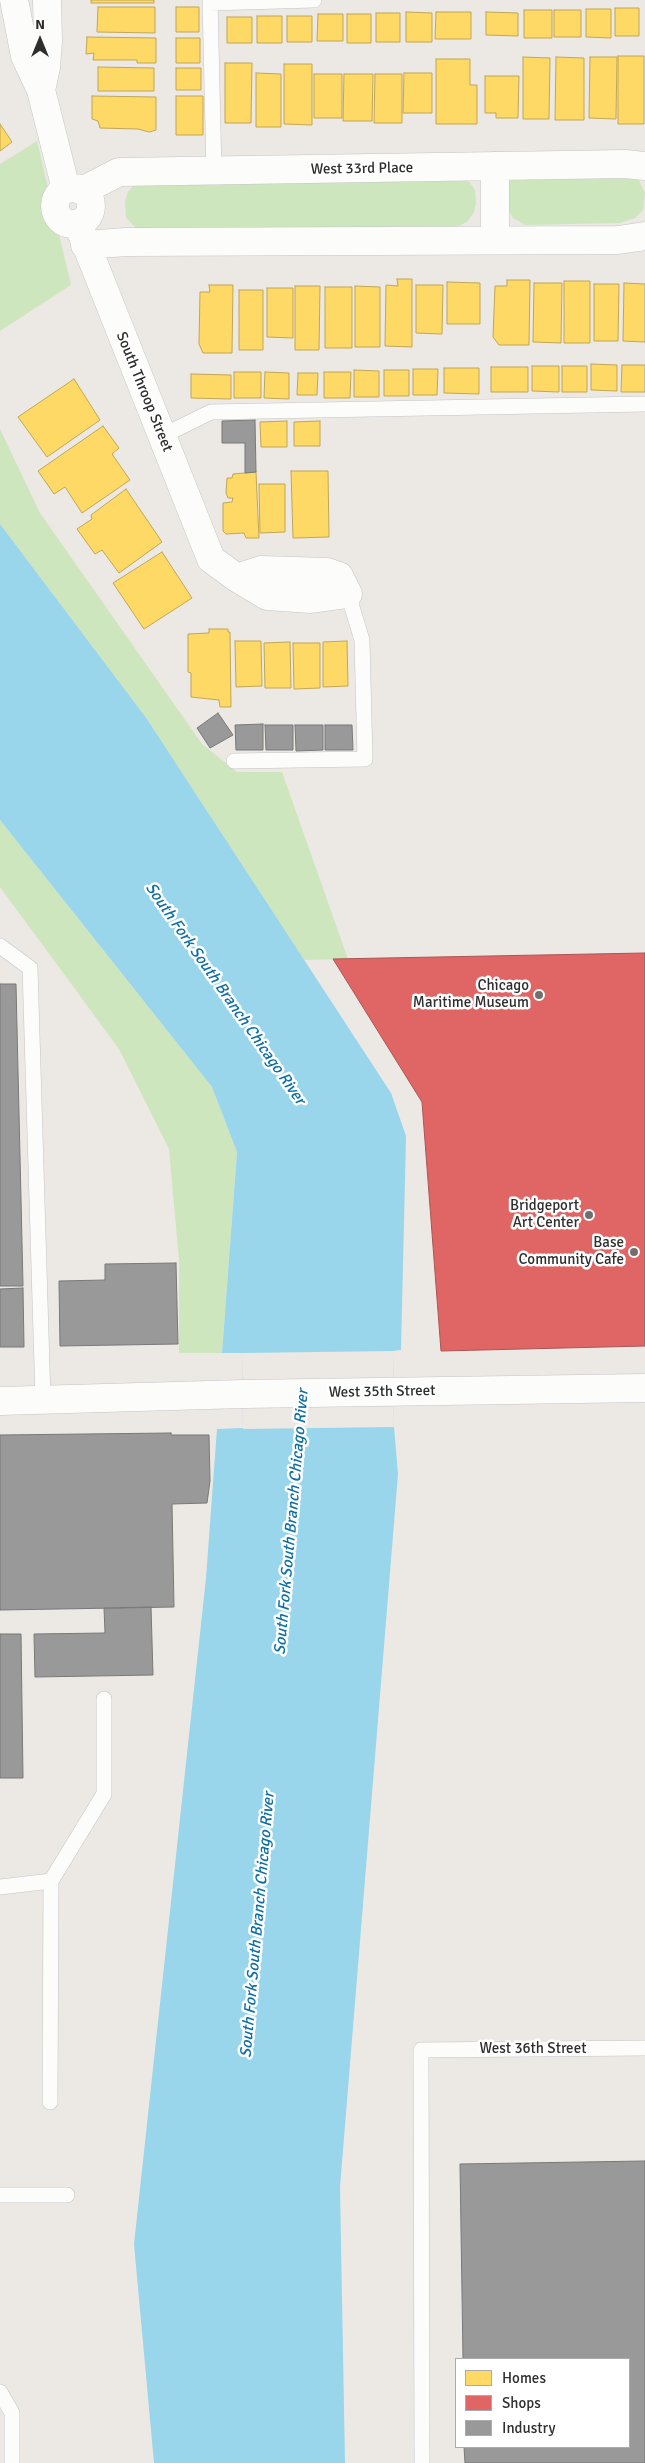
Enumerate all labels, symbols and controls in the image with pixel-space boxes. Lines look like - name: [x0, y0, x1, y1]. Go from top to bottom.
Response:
- north arrow: [15, 15, 65, 65]
- text: N: [35, 16, 45, 33]
- street label: West 33rd Place: [311, 159, 413, 179]
- street label: South Throop Street: [112, 329, 176, 455]
- water label: South Fork South Branch Chicago River: [141, 879, 309, 1109]
- place label: Chicago Maritime Museum: [413, 977, 529, 1012]
- marker: Chicago Maritime Museum: [533, 989, 545, 1001]
- place label: Bridgeport Art Center: [510, 1197, 579, 1232]
- marker: Bridgeport Art Center: [583, 1209, 595, 1221]
- place label: Base Community Cafe: [518, 1234, 624, 1269]
- marker: Base Community Cafe: [628, 1246, 640, 1258]
- street label: West 35th Street: [328, 1382, 436, 1402]
- water label: South Fork South Branch Chicago River: [271, 1388, 313, 1656]
- water label: South Fork South Branch Chicago River: [237, 1791, 279, 2059]
- street label: West 36th Street: [480, 2040, 586, 2058]
- legend: [455, 2358, 630, 2448]
- text: Homes: [502, 2369, 546, 2387]
- text: Shops: [502, 2394, 541, 2412]
- text: Industry: [502, 2419, 555, 2437]

